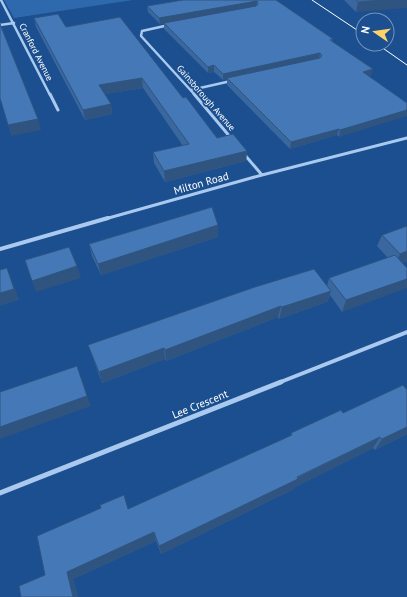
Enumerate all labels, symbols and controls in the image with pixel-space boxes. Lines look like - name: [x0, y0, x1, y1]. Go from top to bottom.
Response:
- north arrow: [355, 12, 395, 52]
- street label: Cranford Avenue: [17, 21, 56, 83]
- text: N: [358, 25, 373, 35]
- street label: Gainsborough Avenue: [175, 63, 238, 133]
- street label: Milton Road: [172, 168, 230, 198]
- street label: Lee Crescent: [170, 386, 230, 422]

